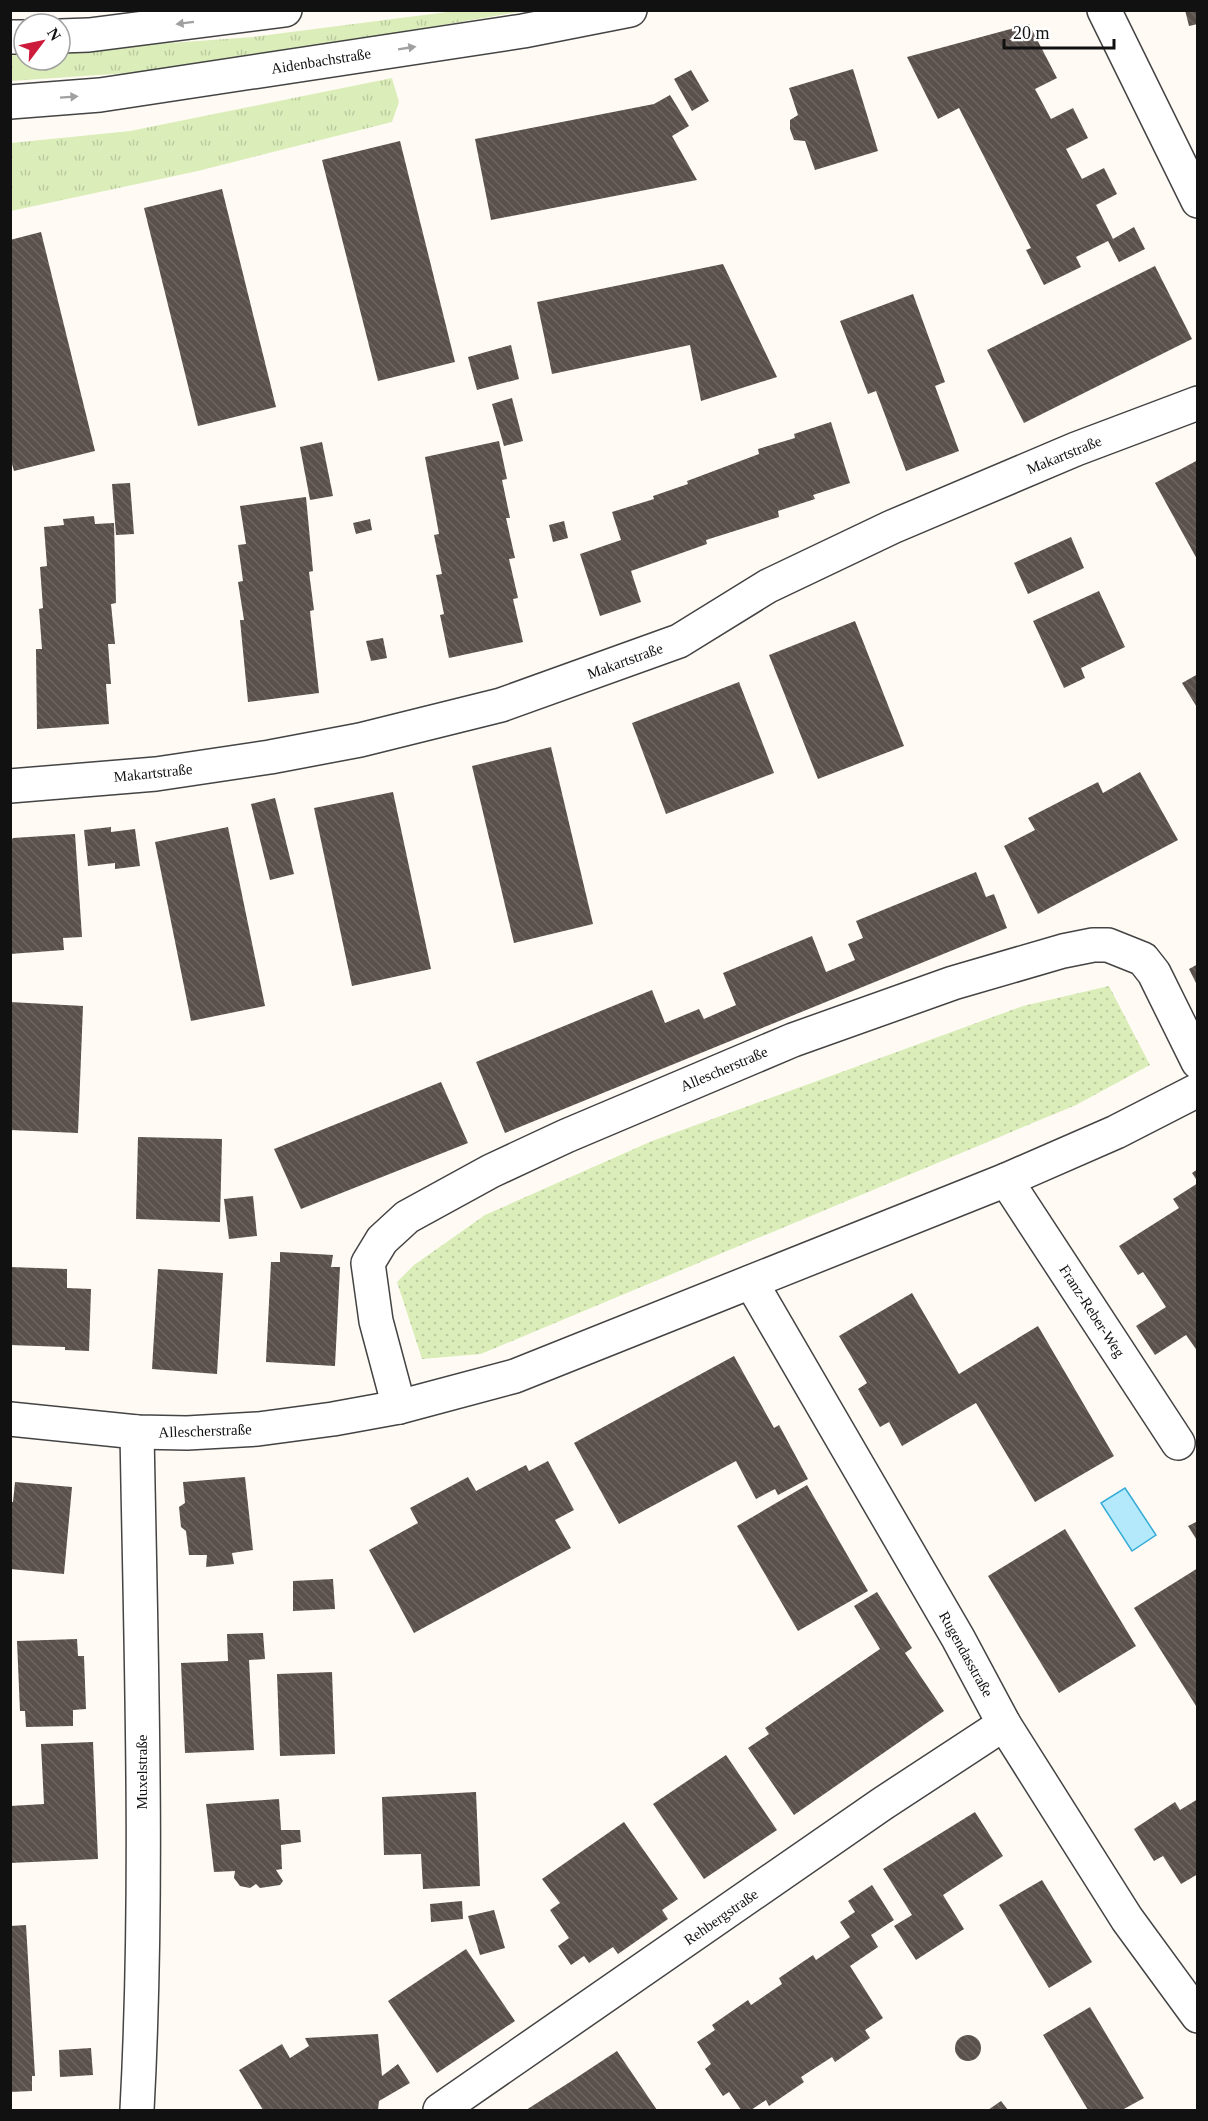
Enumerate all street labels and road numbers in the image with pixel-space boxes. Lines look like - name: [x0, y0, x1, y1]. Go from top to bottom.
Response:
- street label: Aidenbachstraße: [270, 45, 372, 77]
- street label: Makartstraße: [1024, 433, 1104, 477]
- street label: Makartstraße: [585, 640, 665, 682]
- street label: Makartstraße: [113, 761, 194, 785]
- street label: Allescherstraße: [678, 1043, 770, 1095]
- street label: Franz-Reber-Weg: [1056, 1262, 1128, 1361]
- street label: Allescherstraße: [158, 1421, 252, 1441]
- street label: Rugendasstraße: [936, 1609, 996, 1700]
- street label: Muxelstraße: [134, 1734, 150, 1809]
- street label: Rehbergstraße: [681, 1885, 761, 1948]

